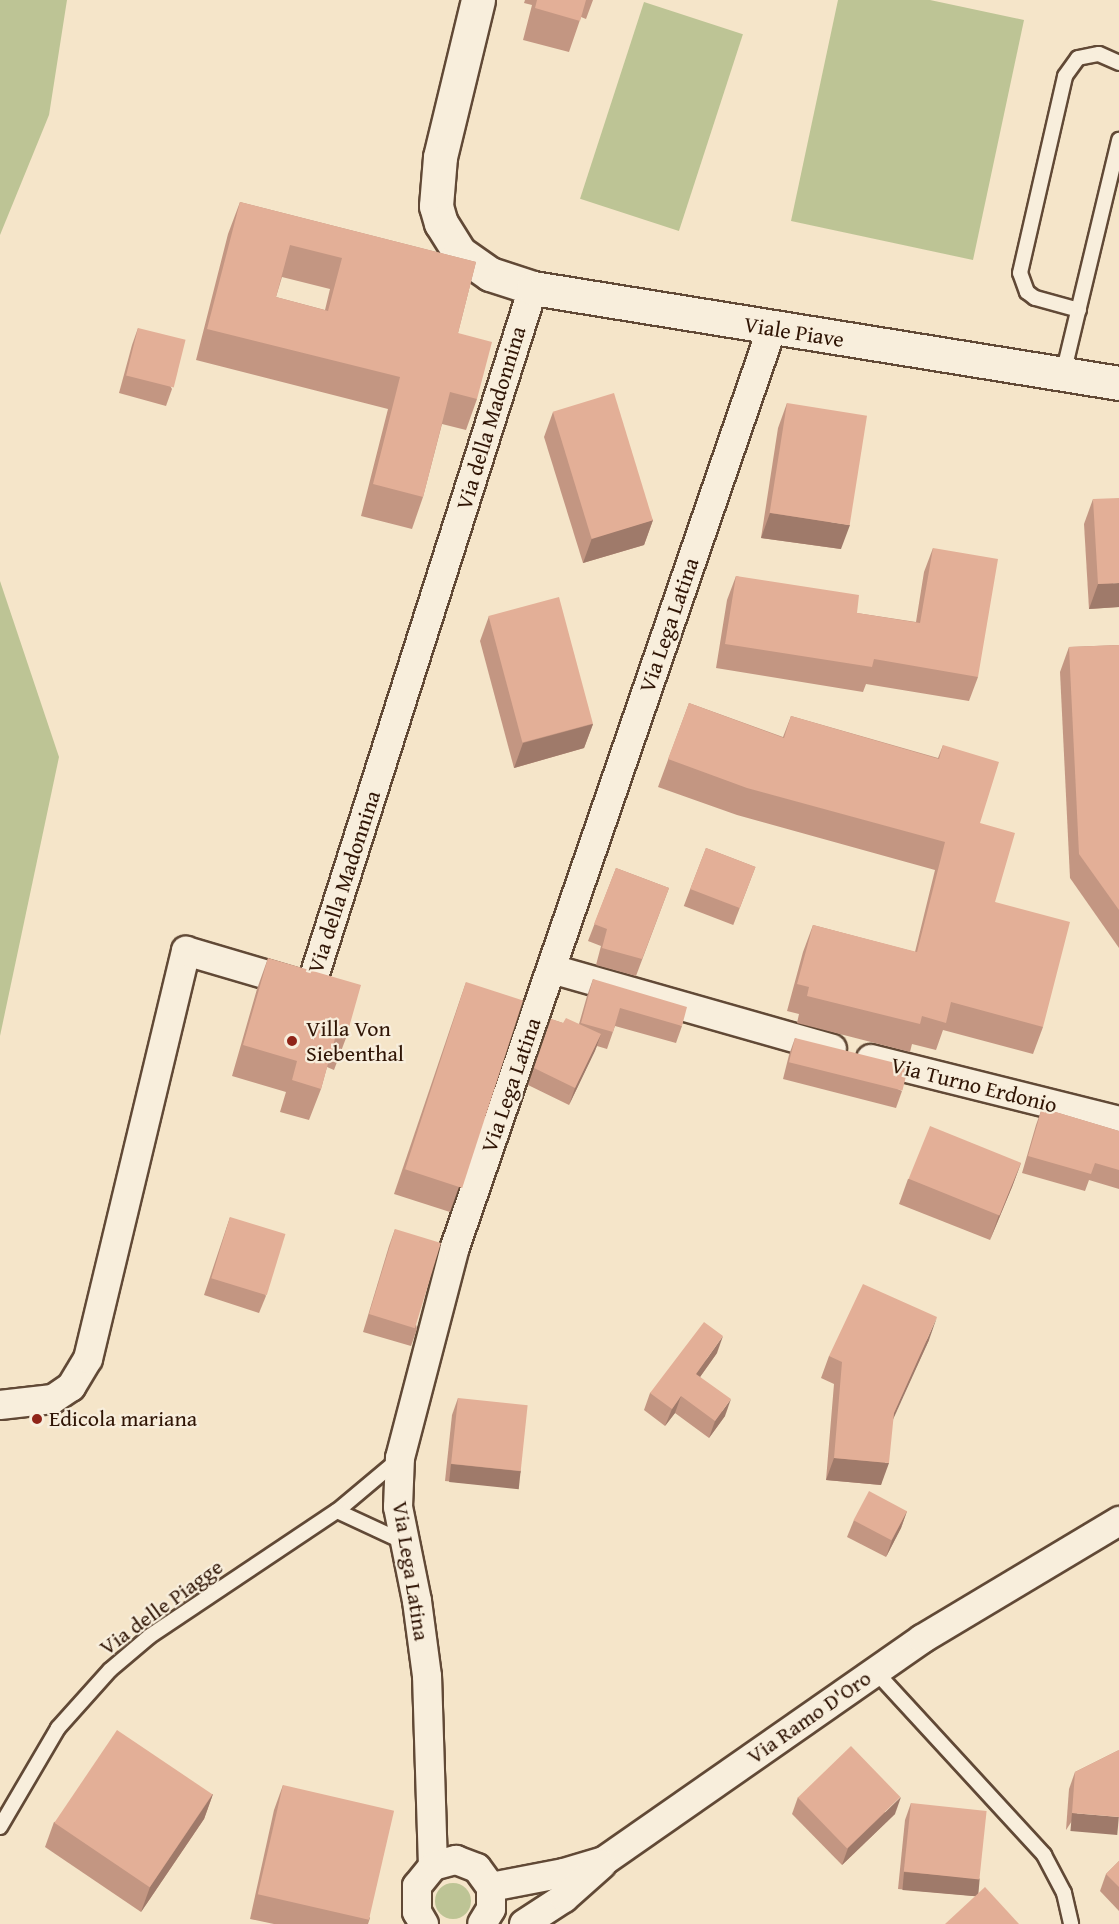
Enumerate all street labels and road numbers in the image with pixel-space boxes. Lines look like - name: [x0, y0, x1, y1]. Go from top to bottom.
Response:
- street label: Viale Piave: [742, 311, 846, 353]
- street label: Via della Madonnina: [451, 323, 531, 513]
- street label: Via Lega Latina: [634, 554, 704, 696]
- street label: Via della Madonnina: [302, 787, 386, 977]
- street label: Via Lega Latina: [476, 1014, 546, 1156]
- street label: Via Turno Erdonio: [888, 1052, 1060, 1118]
- street label: Via Lega Latina: [387, 1499, 435, 1643]
- street label: Via delle Piagge: [94, 1553, 228, 1661]
- street label: Via Ramo D'Oro: [742, 1665, 876, 1769]

